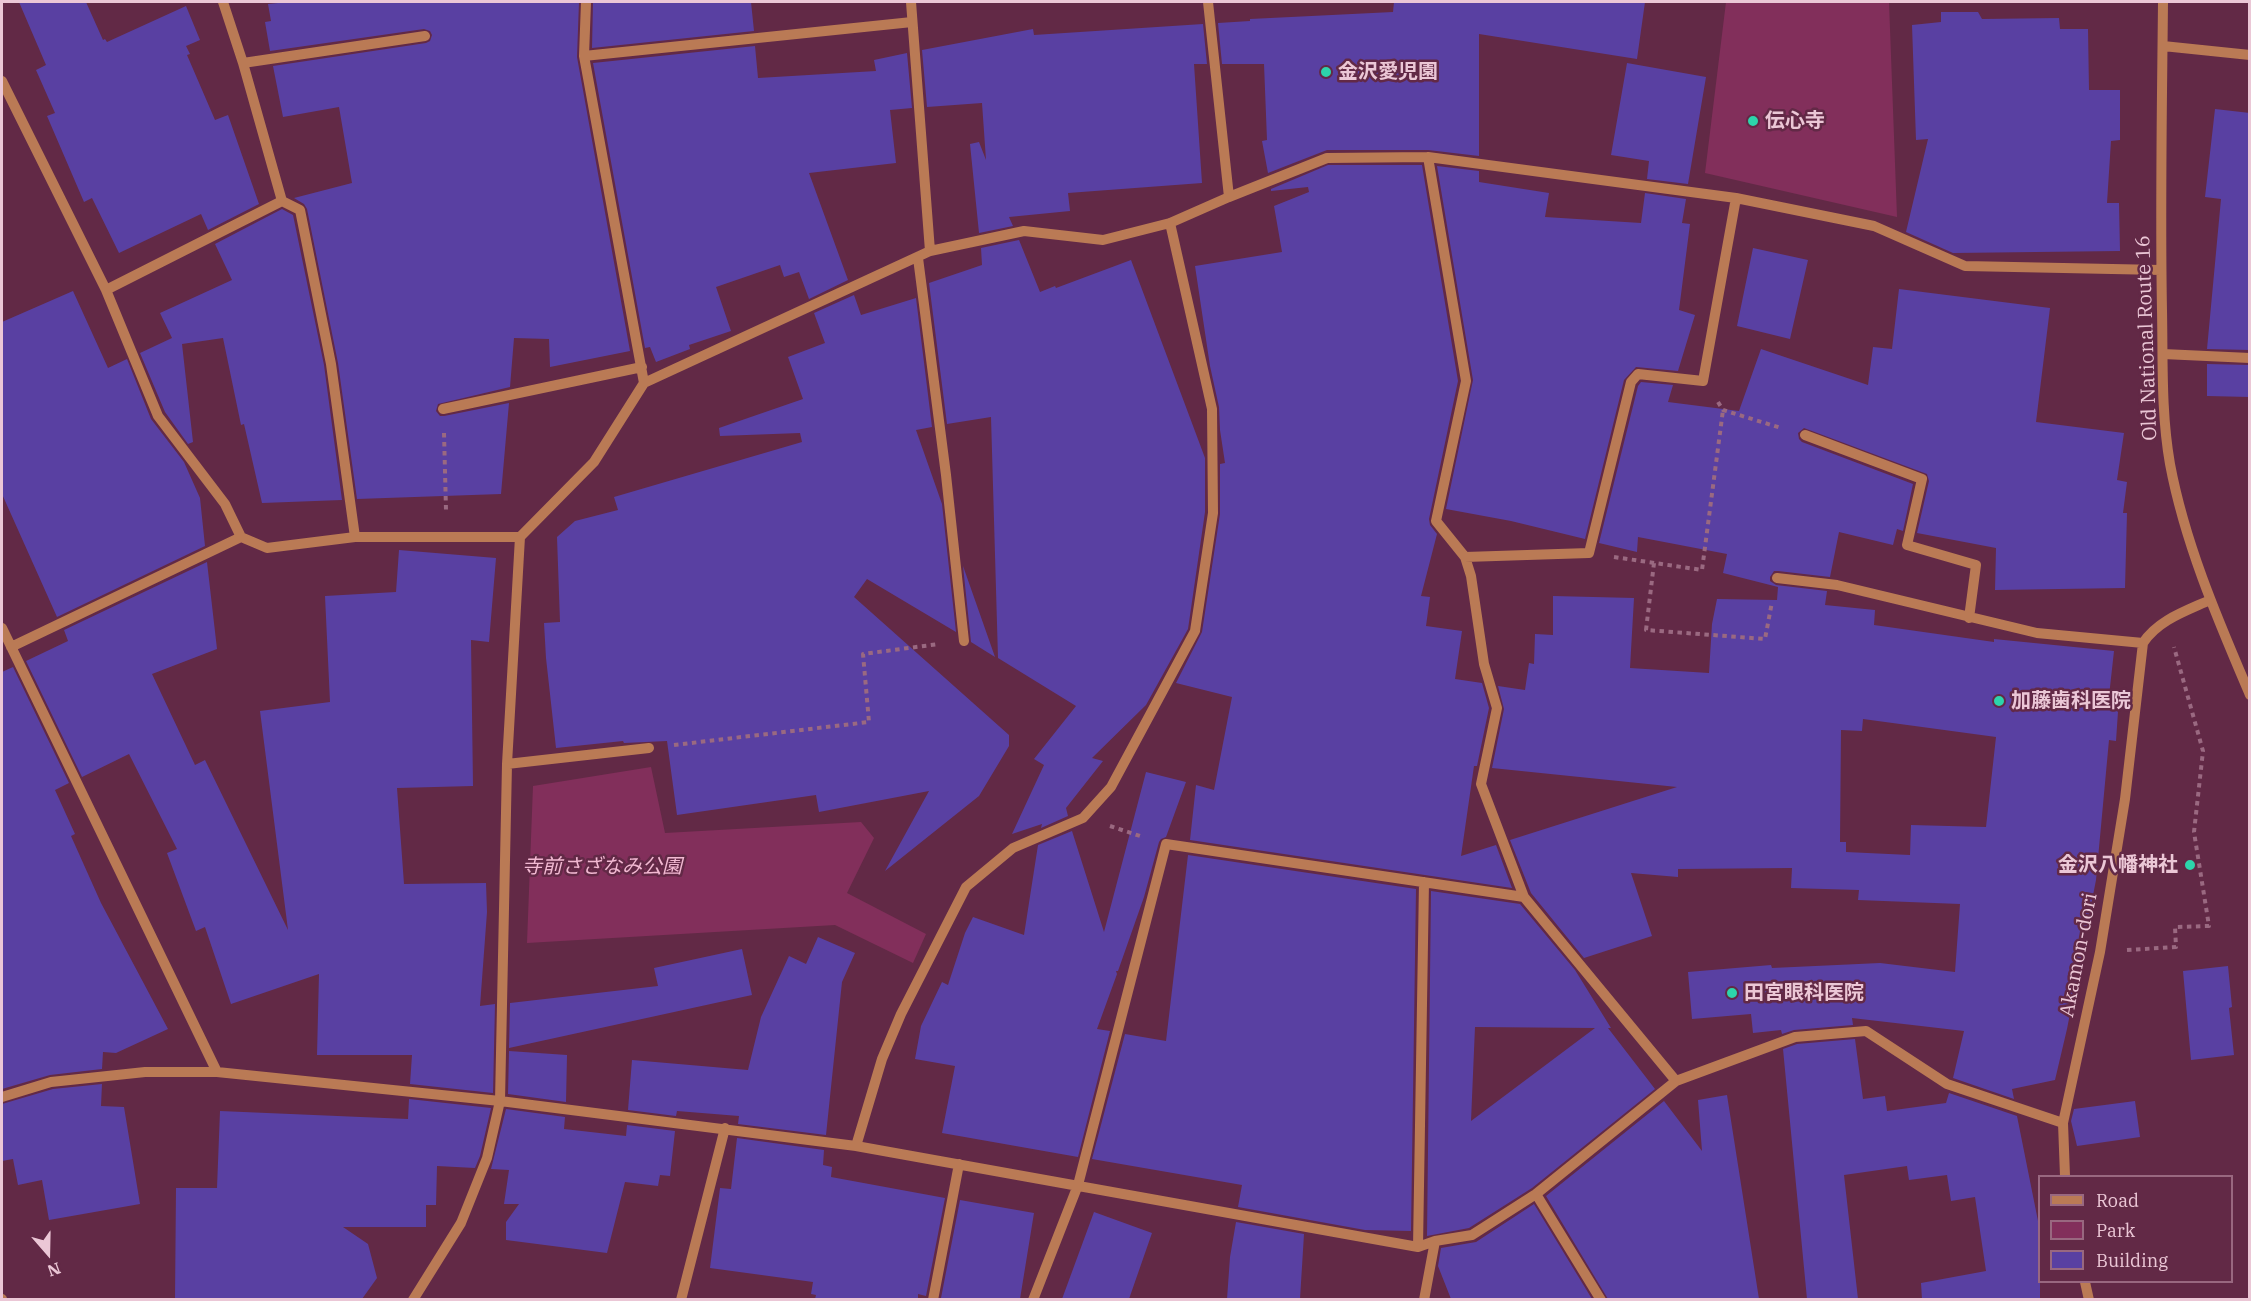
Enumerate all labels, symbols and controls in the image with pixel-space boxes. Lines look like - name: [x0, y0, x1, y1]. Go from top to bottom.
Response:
- place label: 金沢愛児園: [1338, 60, 1438, 84]
- marker: 金沢愛児園: [1319, 65, 1333, 79]
- place label: 伝心寺: [1765, 109, 1825, 133]
- marker: 伝心寺: [1746, 114, 1760, 128]
- street label: Old National Route 16: [2131, 235, 2163, 441]
- place label: 加藤歯科医院: [2011, 689, 2131, 713]
- marker: 加藤歯科医院: [1992, 694, 2006, 708]
- place label: 金沢八幡神社: [2058, 853, 2178, 877]
- park label: 寺前さざなみ公園: [522, 855, 682, 879]
- marker: 金沢八幡神社: [2183, 858, 2197, 872]
- street label: Akamon-dori: [2055, 891, 2103, 1019]
- place label: 田宮眼科医院: [1744, 981, 1864, 1005]
- marker: 田宮眼科医院: [1725, 986, 1739, 1000]
- legend: [2038, 1175, 2233, 1283]
- text: Road: [2096, 1189, 2139, 1212]
- text: Park: [2096, 1219, 2135, 1242]
- north arrow: [18, 1223, 78, 1283]
- text: Building: [2096, 1249, 2168, 1272]
- text: N: [45, 1258, 64, 1281]

